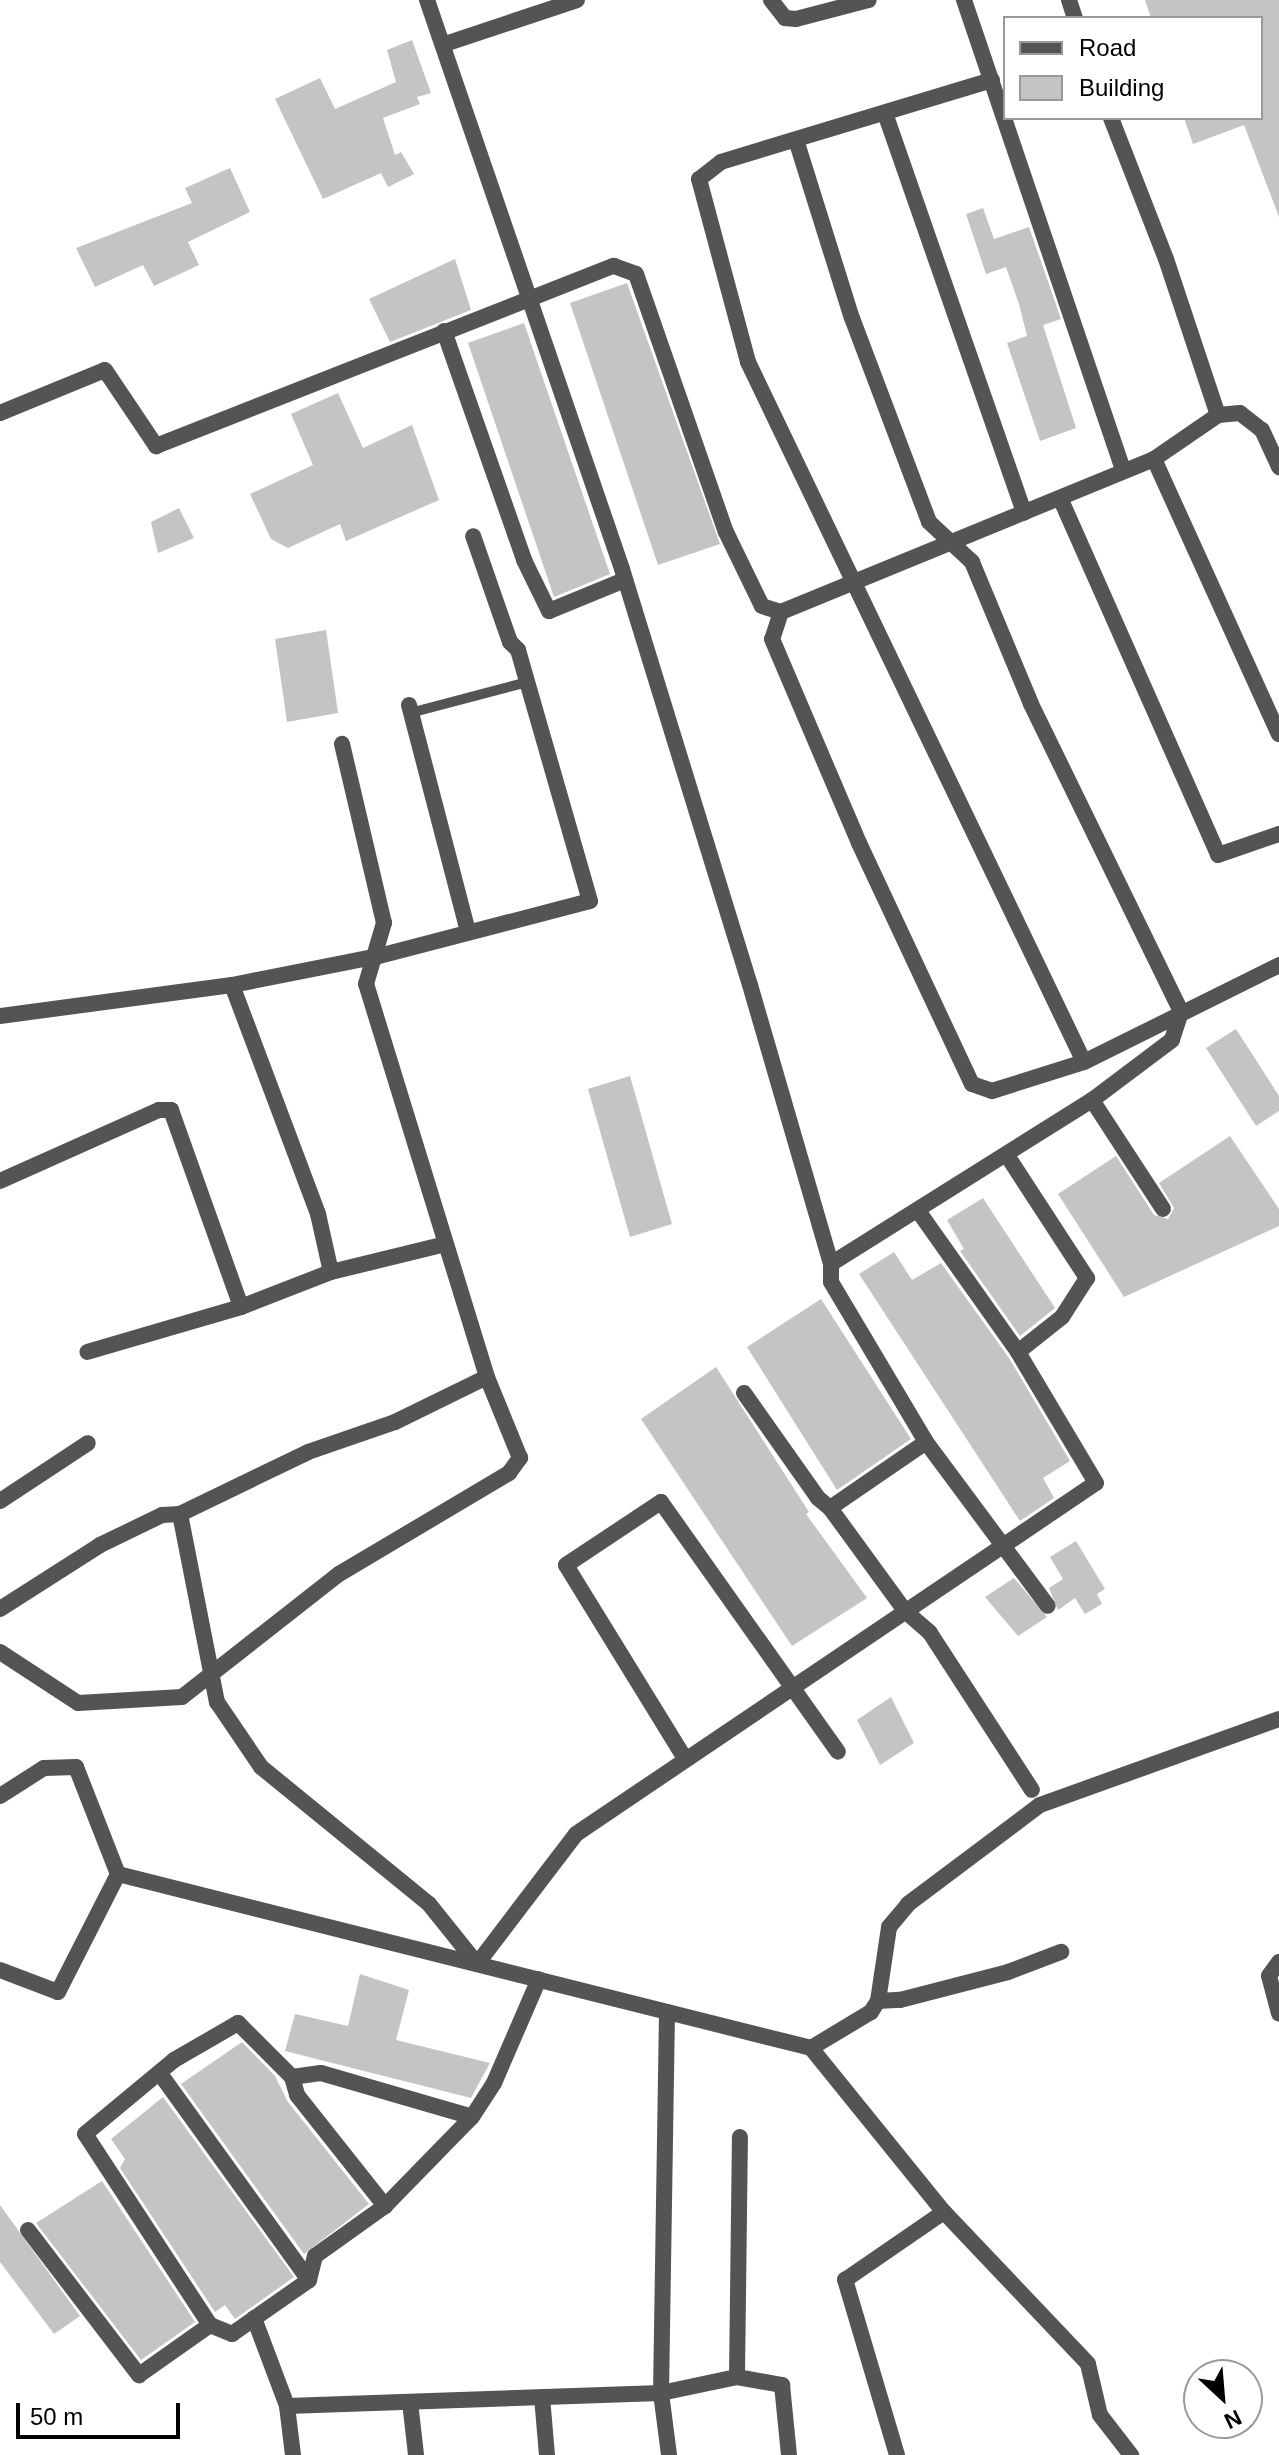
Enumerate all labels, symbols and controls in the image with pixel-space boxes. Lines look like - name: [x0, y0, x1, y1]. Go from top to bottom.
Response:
- legend: [1003, 16, 1263, 120]
- text: Road: [1079, 34, 1136, 61]
- text: Building: [1079, 74, 1164, 101]
- north arrow: [1183, 2359, 1263, 2439]
- scale bar: [20, 2387, 184, 2437]
- text: 50 m: [30, 2403, 83, 2430]
- text: N: [1220, 2405, 1245, 2434]

